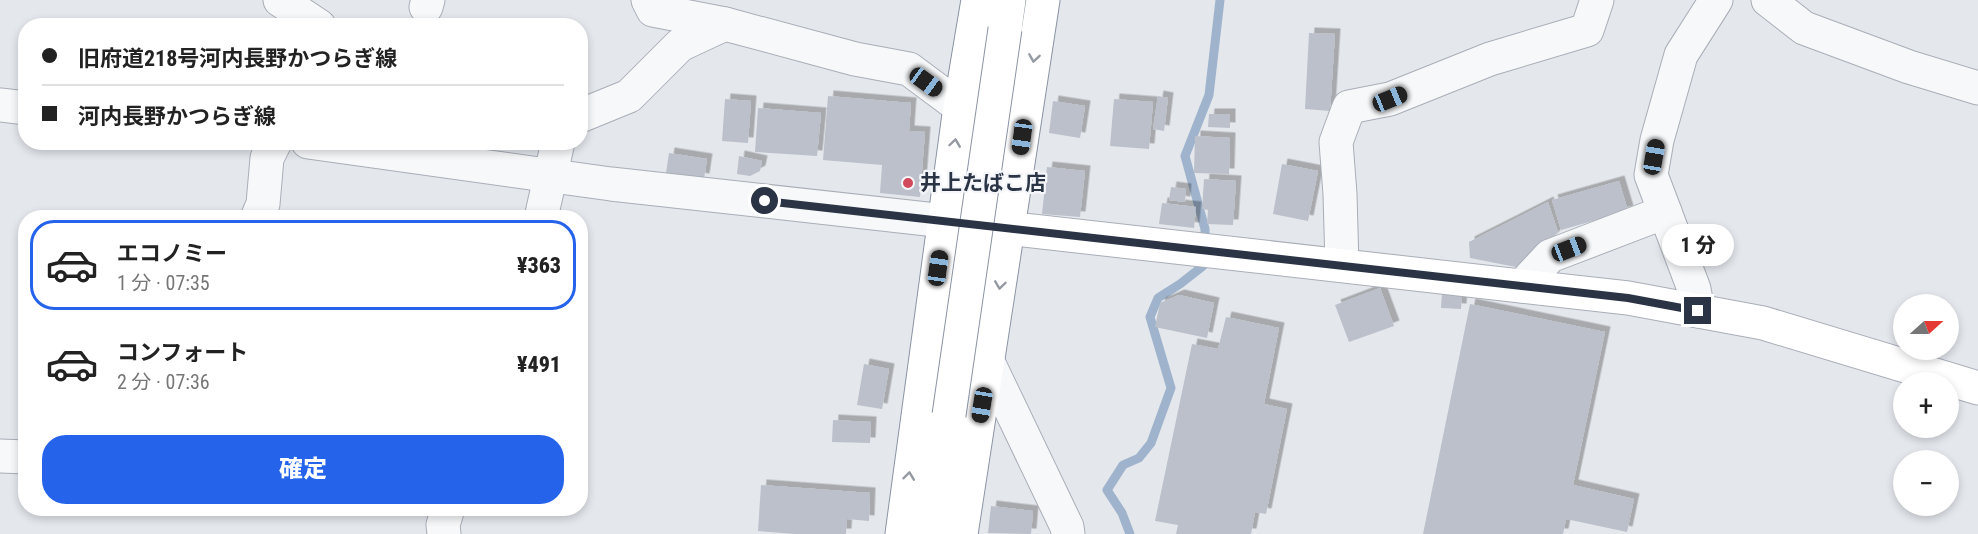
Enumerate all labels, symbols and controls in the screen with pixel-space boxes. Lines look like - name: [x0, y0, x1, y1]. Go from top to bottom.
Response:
- text: 旧府道218号河内長野かつらぎ線: [78, 46, 397, 71]
- one-way arrow: [1028, 52, 1041, 62]
- car: [906, 64, 946, 100]
- car: [1370, 84, 1410, 114]
- text: 河内長野かつらぎ線: [78, 104, 276, 129]
- car: [1011, 118, 1033, 156]
- one-way arrow: [949, 138, 961, 147]
- car: [1642, 138, 1666, 176]
- place label: 井上たばこ店: [920, 171, 1046, 195]
- marker: 井上たばこ店: [901, 176, 915, 190]
- route start: [751, 187, 778, 214]
- callout: 1 分: [1662, 224, 1734, 266]
- text: 1 分: [1681, 233, 1715, 257]
- car: [1549, 234, 1589, 264]
- icon: car: [45, 238, 99, 292]
- text: エコノミー: [117, 241, 227, 266]
- car: [927, 249, 949, 287]
- text: ¥363: [517, 253, 561, 278]
- text: 1 分 · 07:35: [117, 271, 210, 295]
- one-way arrow: [994, 281, 1006, 290]
- north arrow: [1893, 294, 1959, 360]
- map controls: [1893, 294, 1959, 516]
- route end: [1684, 297, 1711, 324]
- icon: car: [45, 337, 99, 391]
- text: コンフォート: [117, 340, 248, 365]
- text: ¥491: [517, 352, 561, 377]
- text: 2 分 · 07:36: [117, 370, 210, 394]
- button: +: [1893, 372, 1959, 438]
- car: [970, 386, 994, 424]
- button: 確定: [42, 435, 564, 504]
- button: −: [1893, 450, 1959, 516]
- one-way arrow: [902, 471, 915, 481]

